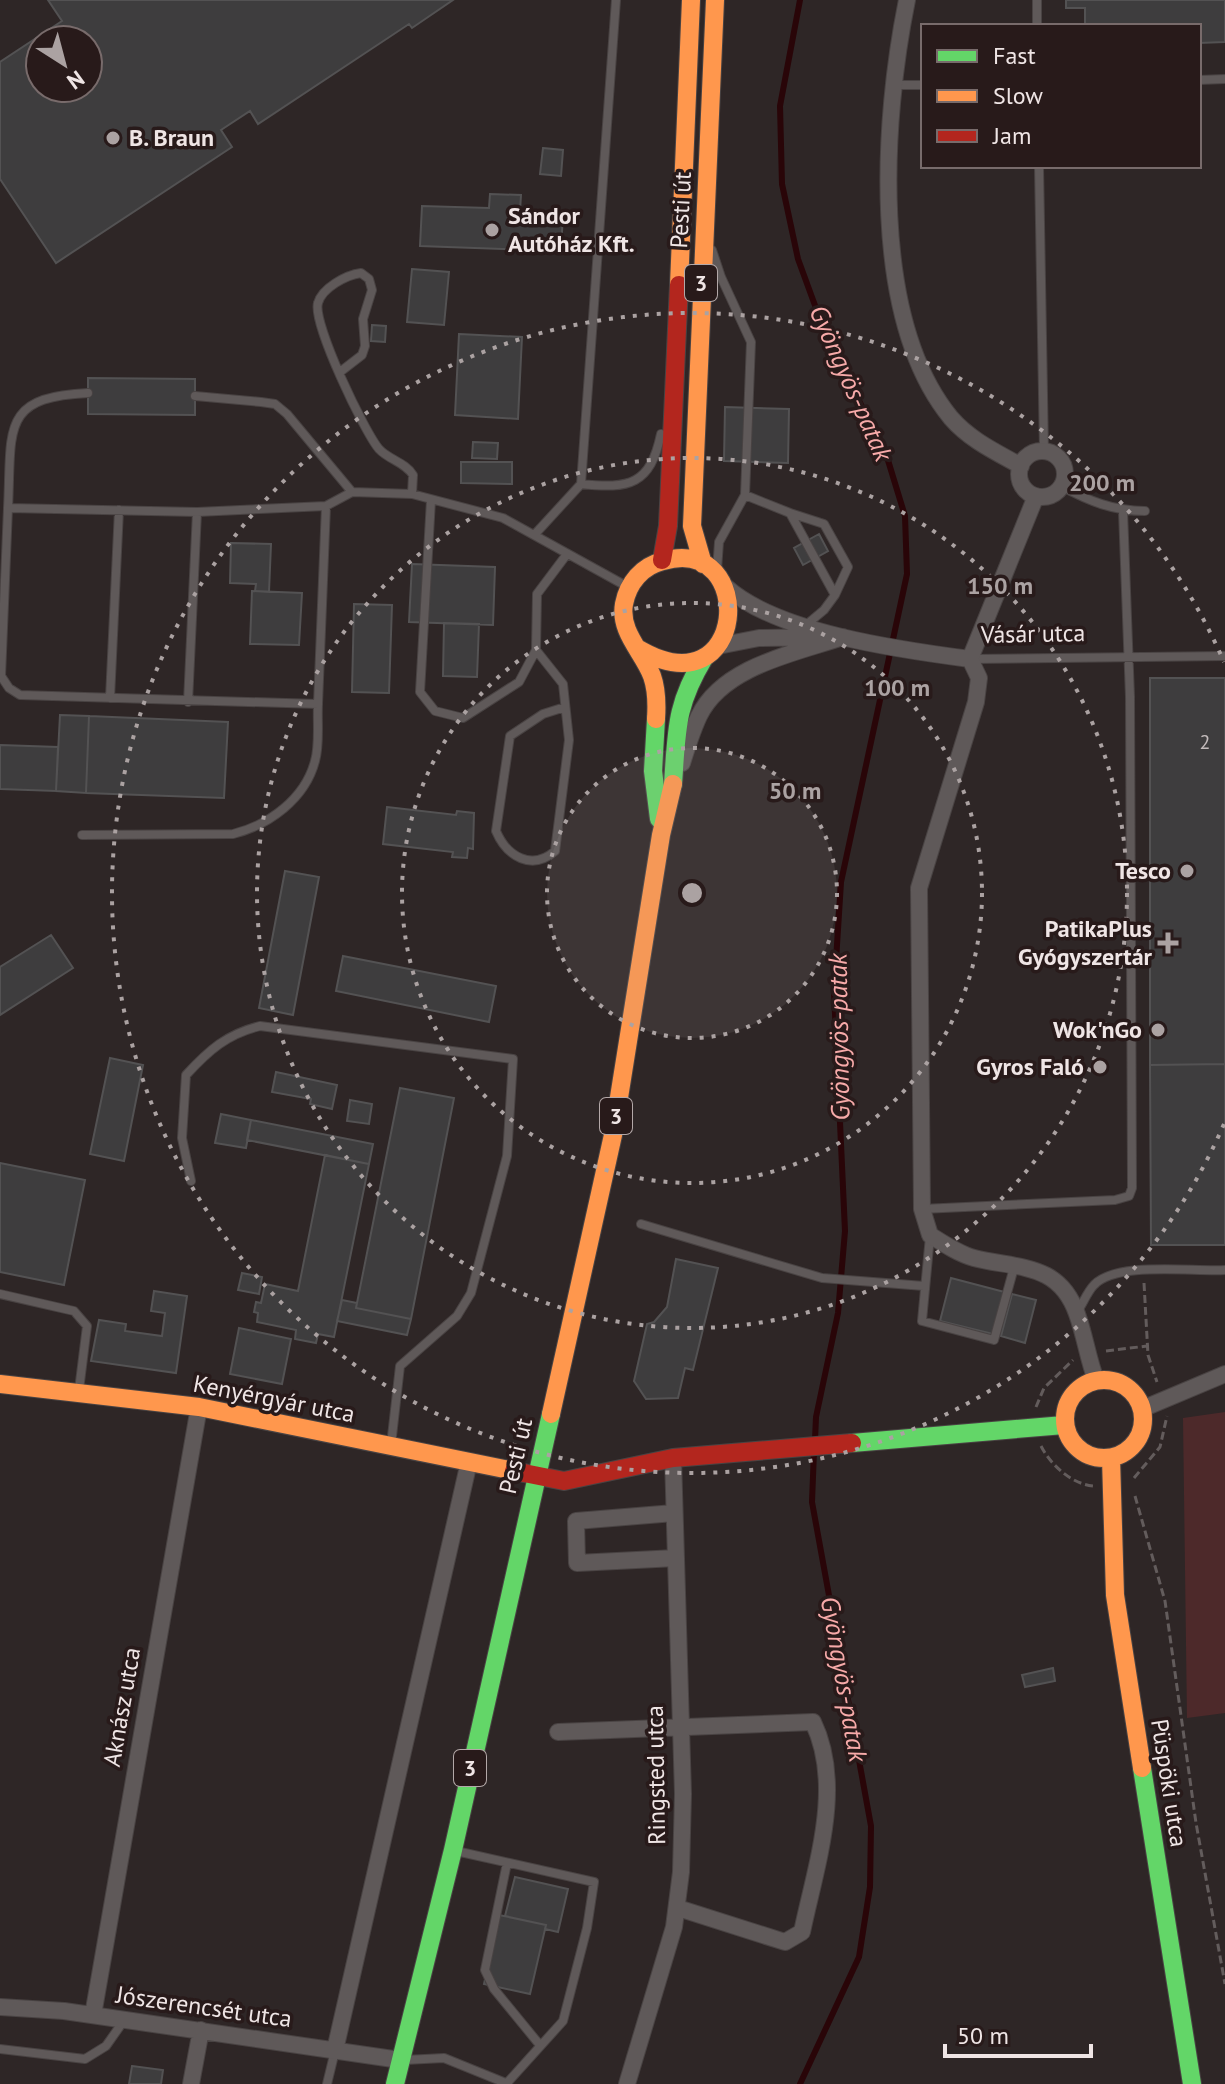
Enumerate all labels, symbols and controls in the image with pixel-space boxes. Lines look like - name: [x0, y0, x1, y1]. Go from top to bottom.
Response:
- north arrow: [24, 24, 104, 104]
- legend: [921, 24, 1201, 168]
- text: Fast: [993, 40, 1036, 71]
- text: N: [62, 65, 90, 96]
- text: Slow: [993, 80, 1043, 111]
- text: Jam: [992, 120, 1031, 151]
- place label: B. Braun: [129, 122, 214, 153]
- marker: B. Braun: [104, 129, 122, 147]
- street label: Pesti út: [663, 171, 698, 249]
- place label: Sándor Autóház Kft.: [508, 200, 635, 259]
- marker: Sándor Autóház Kft.: [483, 221, 501, 239]
- road number: 3: [685, 265, 717, 301]
- water label: Gyöngyös-patak: [802, 300, 901, 467]
- text: 200 m: [1069, 467, 1135, 498]
- text: 150 m: [967, 570, 1033, 601]
- street label: Vásár utca: [979, 617, 1086, 650]
- text: 100 m: [864, 672, 930, 703]
- house number: 2: [1200, 729, 1210, 755]
- text: 50 m: [769, 775, 821, 806]
- place label: Tesco: [1115, 855, 1171, 886]
- marker: Tesco: [1178, 862, 1196, 880]
- centre of rings: [678, 879, 706, 907]
- place label: PatikaPlus Gyógyszertár: [1018, 913, 1153, 972]
- marker: PatikaPlus Gyógyszertár: [1159, 934, 1177, 952]
- water label: Gyöngyös-patak: [821, 952, 856, 1121]
- place label: Wok'nGo: [1053, 1014, 1142, 1045]
- marker: Wok'nGo: [1149, 1021, 1167, 1039]
- place label: Gyros Faló: [976, 1051, 1084, 1082]
- marker: Gyros Faló: [1091, 1058, 1109, 1076]
- road number: 3: [600, 1098, 632, 1134]
- street label: Kenyérgyár utca: [191, 1368, 358, 1429]
- street label: Pesti út: [492, 1415, 539, 1497]
- water label: Gyöngyös-patak: [814, 1594, 875, 1765]
- street label: Aknász utca: [96, 1645, 147, 1769]
- street label: Ringsted utca: [639, 1705, 672, 1845]
- street label: Püspöki utca: [1144, 1717, 1195, 1849]
- road number: 3: [454, 1750, 486, 1786]
- street label: Jószerencsét utca: [113, 1979, 294, 2034]
- scale bar: [945, 2008, 1091, 2058]
- text: 50 m: [957, 2020, 1009, 2051]

